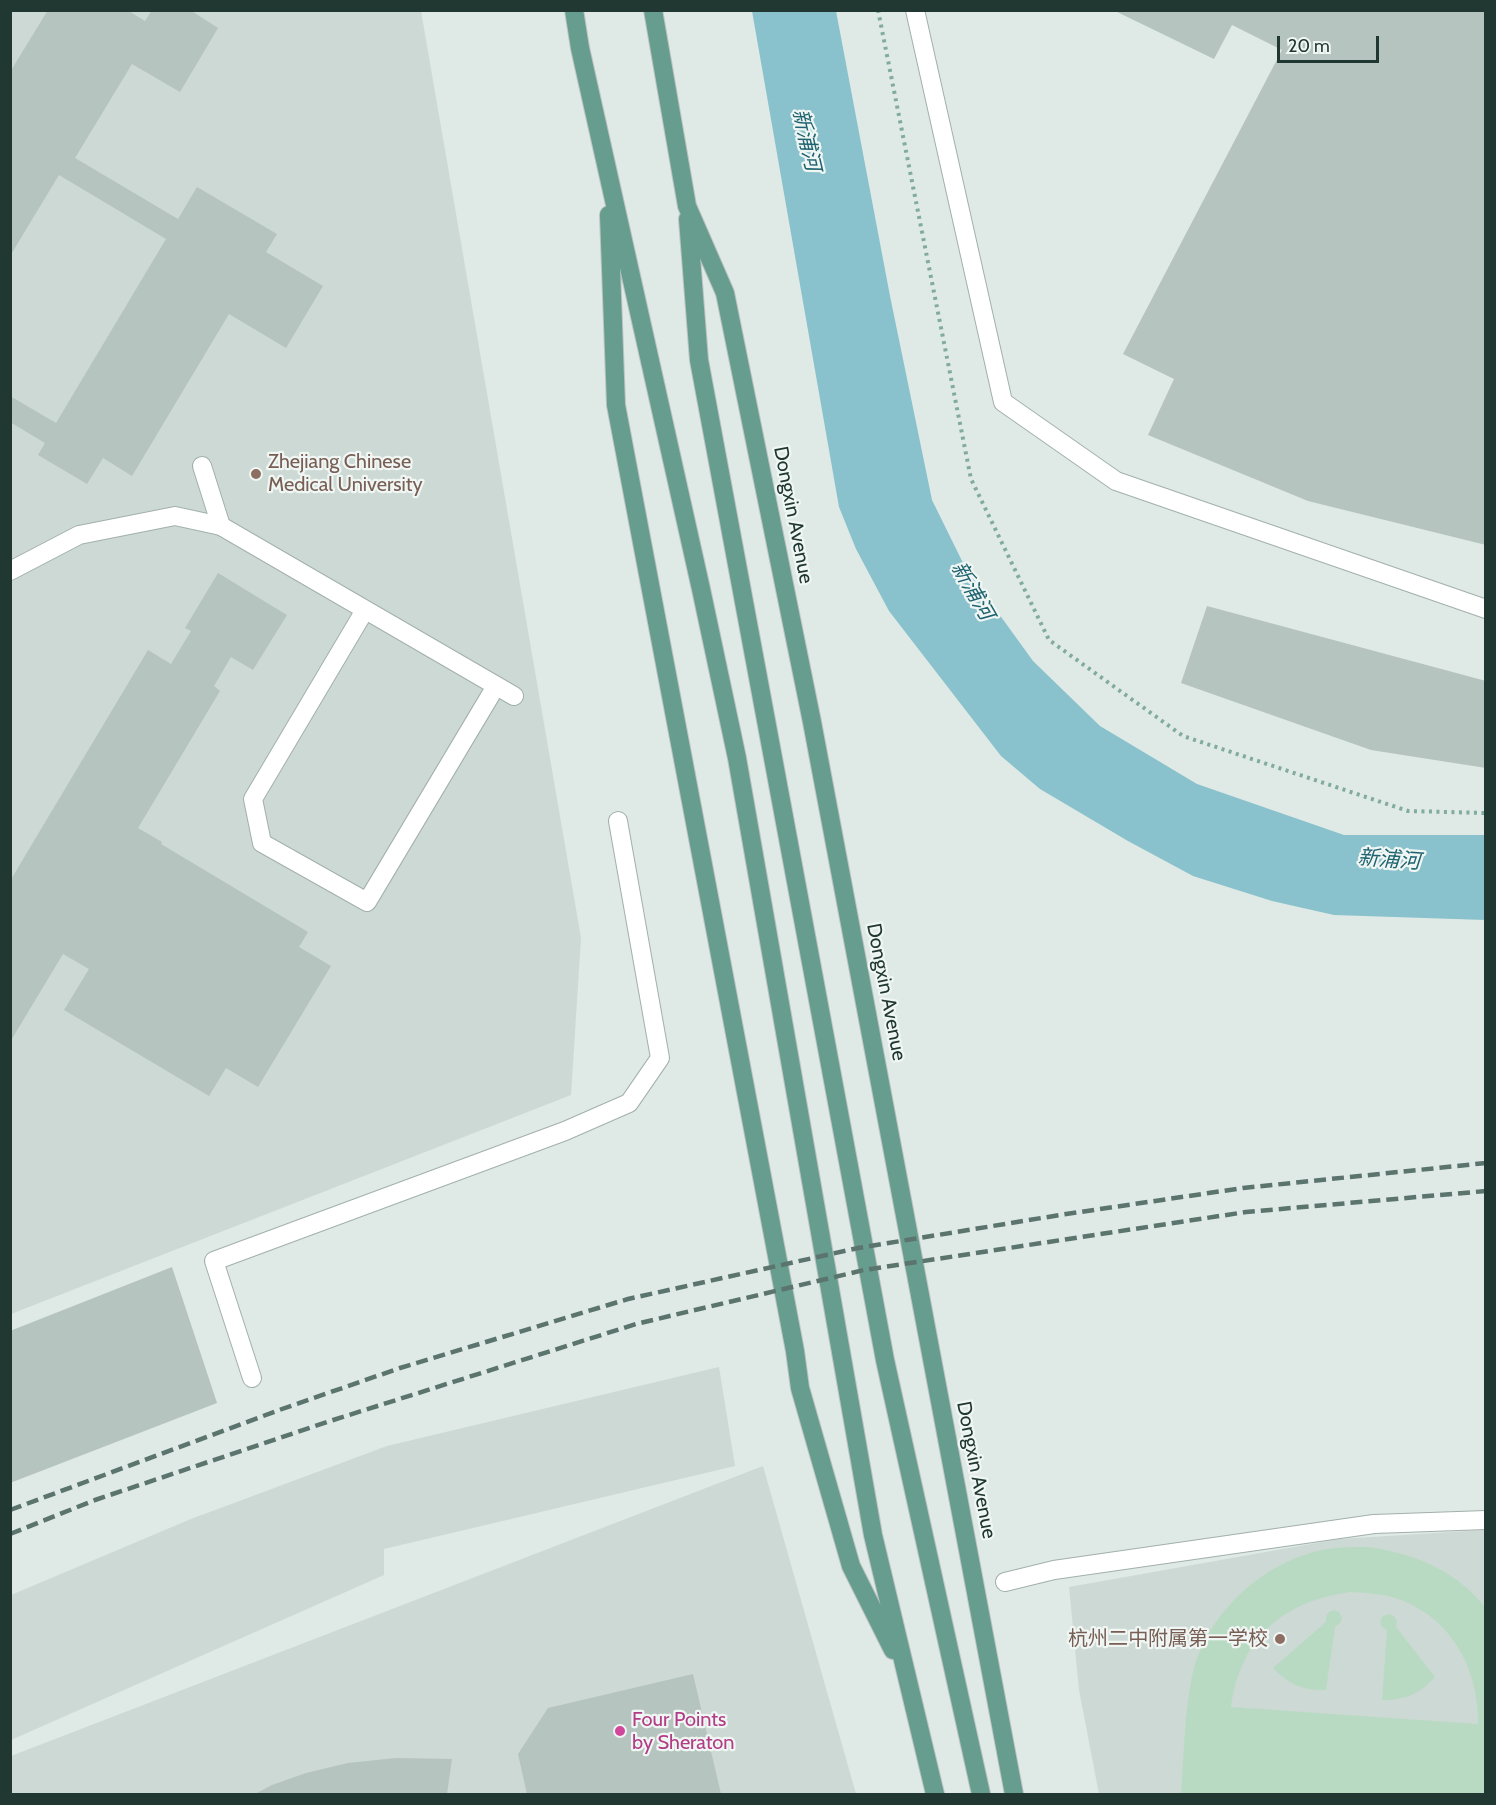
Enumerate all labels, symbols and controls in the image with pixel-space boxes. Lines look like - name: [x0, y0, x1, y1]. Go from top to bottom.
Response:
- scale bar: [1280, 24, 1382, 62]
- text: 20 m: [1288, 35, 1330, 57]
- water label: 新浦河: [787, 106, 825, 174]
- street label: Dongxin Avenue: [768, 444, 818, 586]
- place label: Zhejiang Chinese Medical University: [268, 450, 423, 497]
- marker: Zhejiang Chinese Medical University: [249, 467, 263, 481]
- water label: 新浦河: [945, 557, 999, 625]
- water label: 新浦河: [1357, 845, 1421, 875]
- street label: Dongxin Avenue: [861, 921, 911, 1063]
- street label: Dongxin Avenue: [951, 1399, 1001, 1541]
- place label: 杭州二中附属第一学校: [1068, 1627, 1268, 1651]
- marker: 杭州二中附属第一学校: [1273, 1632, 1287, 1646]
- place label: Four Points by Sheraton: [632, 1708, 735, 1755]
- marker: Four Points by Sheraton: [613, 1724, 627, 1738]

